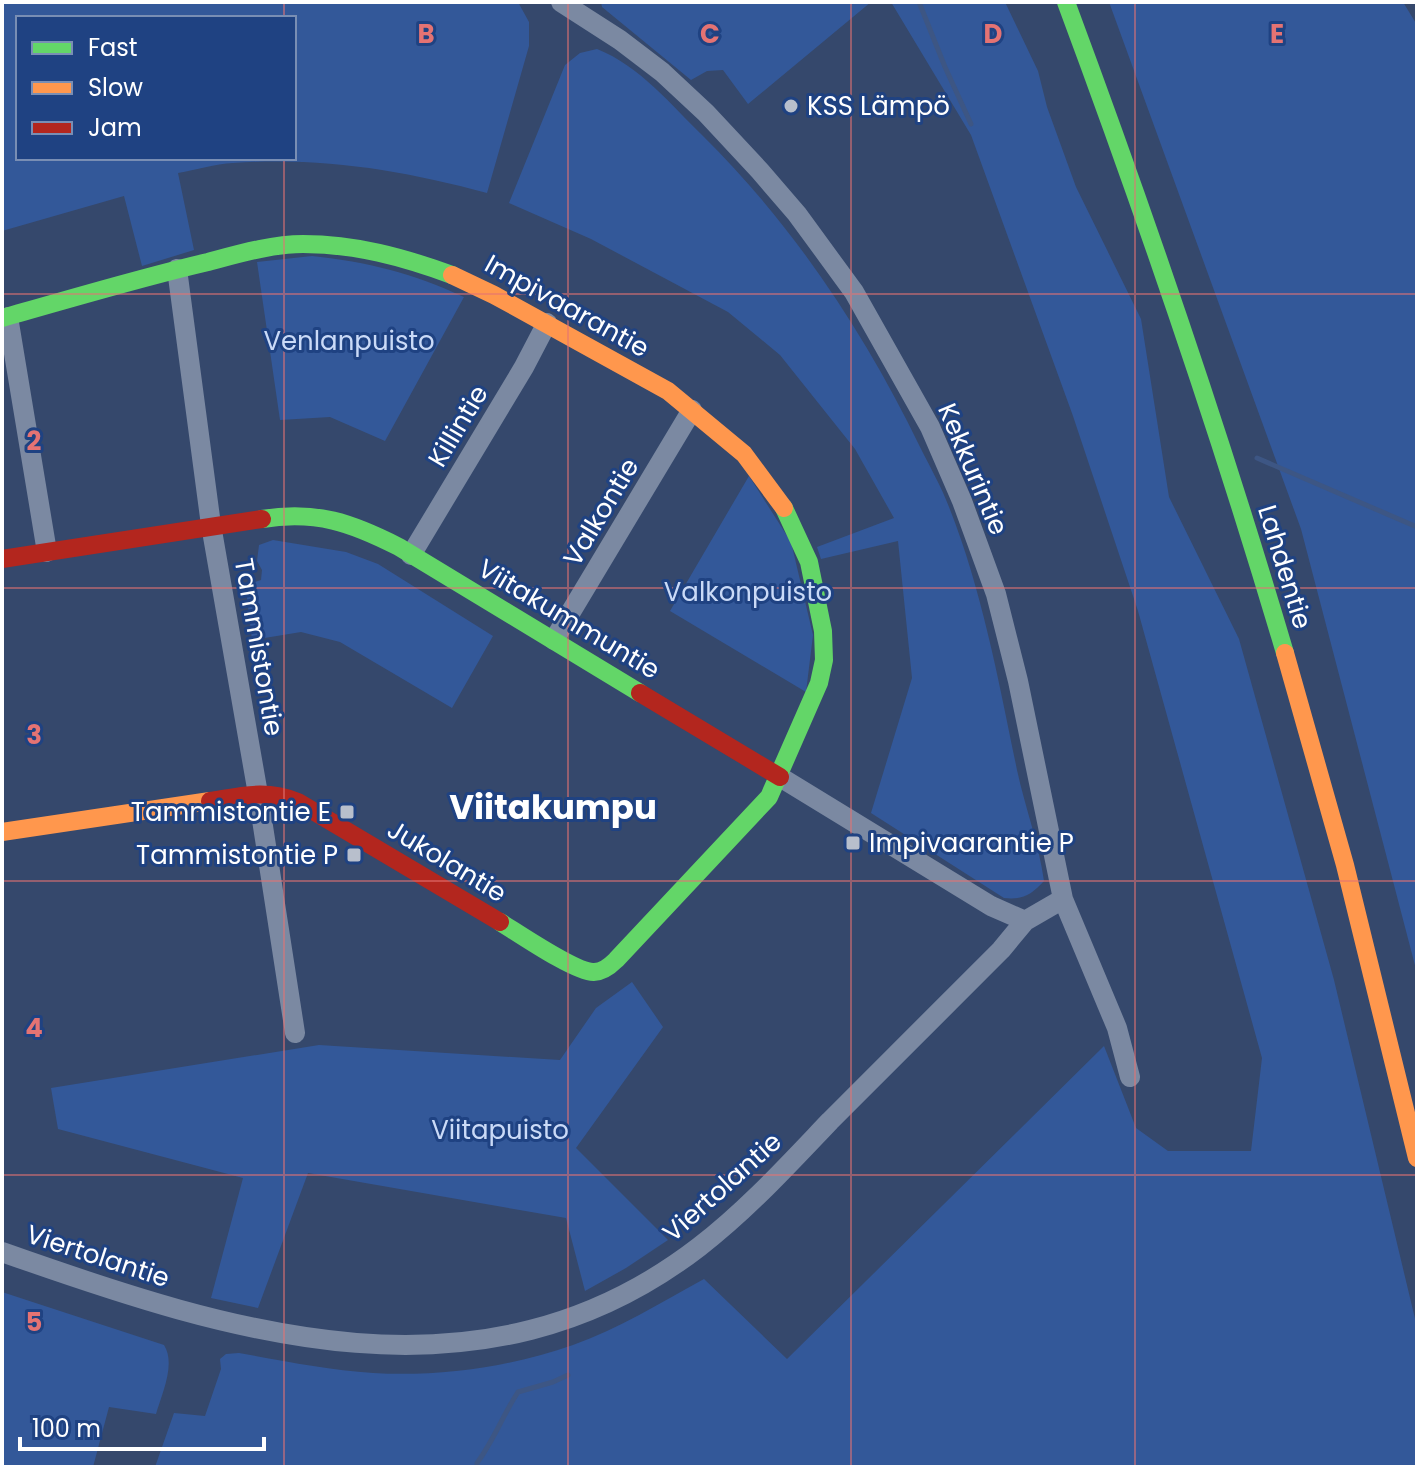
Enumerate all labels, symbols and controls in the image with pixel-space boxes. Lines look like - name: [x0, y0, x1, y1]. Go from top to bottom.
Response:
- legend: [16, 16, 296, 160]
- text: B: [417, 16, 435, 52]
- text: C: [700, 16, 720, 52]
- text: D: [984, 16, 1003, 52]
- text: E: [1270, 16, 1284, 52]
- text: Fast: [88, 31, 138, 64]
- text: Slow: [88, 71, 143, 104]
- place label: KSS Lämpö: [807, 88, 950, 124]
- marker: KSS Lämpö: [782, 97, 800, 115]
- text: Jam: [88, 111, 142, 144]
- street label: Impivaarantie: [478, 246, 656, 366]
- park label: Venlanpuisto: [263, 323, 435, 359]
- street label: Killintie: [419, 378, 497, 474]
- street label: Kekkurintie: [929, 398, 1017, 540]
- text: 2: [27, 423, 42, 459]
- street label: Valkontie: [555, 451, 647, 573]
- street label: Lahdentie: [1249, 501, 1321, 633]
- street label: Viitakummuntie: [471, 550, 667, 688]
- street label: Tammistontie: [226, 555, 292, 739]
- park label: Valkonpuisto: [664, 574, 832, 610]
- text: 3: [26, 717, 42, 753]
- district label: Viitakumpu: [449, 783, 657, 831]
- place label: Tammistontie E: [131, 794, 331, 830]
- marker: Tammistontie E: [338, 803, 356, 821]
- street label: Jukolantie: [381, 811, 513, 911]
- place label: Impivaarantie P: [869, 825, 1074, 861]
- marker: Impivaarantie P: [844, 834, 862, 852]
- place label: Tammistontie P: [136, 837, 338, 873]
- marker: Tammistontie P: [345, 846, 363, 864]
- text: 4: [25, 1010, 43, 1046]
- park label: Viitapuisto: [431, 1112, 569, 1148]
- street label: Viertolantie: [655, 1124, 789, 1250]
- street label: Viertolantie: [22, 1216, 174, 1296]
- text: 5: [26, 1304, 42, 1340]
- scale bar: [20, 1401, 264, 1451]
- text: 100 m: [32, 1412, 101, 1445]

